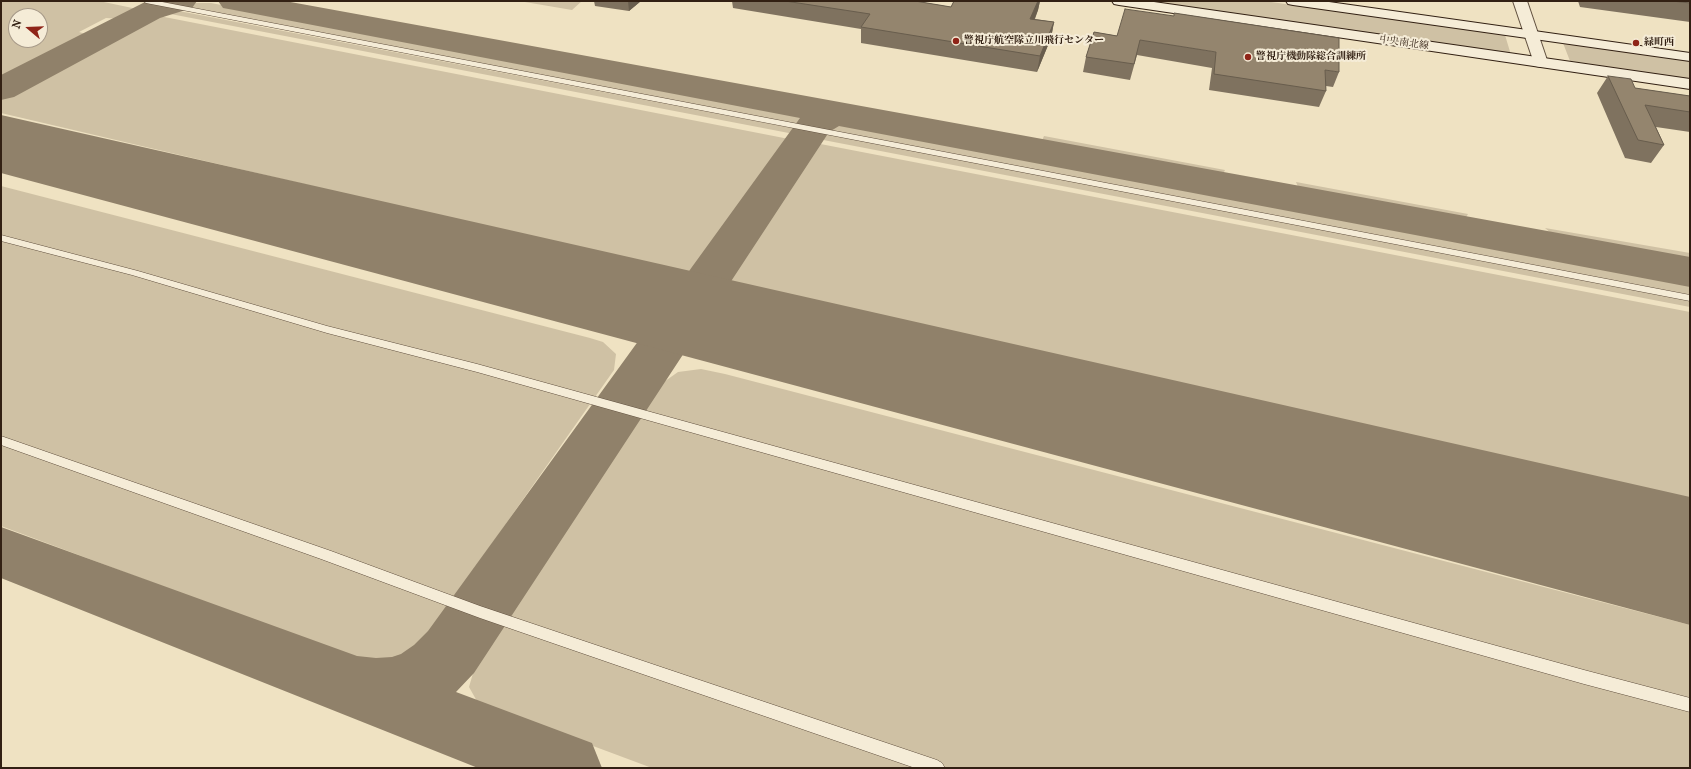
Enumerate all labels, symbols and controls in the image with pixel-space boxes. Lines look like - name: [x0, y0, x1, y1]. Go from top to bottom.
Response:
- north arrow: [8, 8, 48, 48]
- text: N: [10, 18, 25, 30]
- street label: 中央南北線: [1378, 34, 1430, 52]
- place label: 警視庁航空隊立川飛行センター: [964, 35, 1104, 47]
- marker: 警視庁航空隊立川飛行センター: [951, 36, 961, 46]
- place label: 緑町西: [1644, 37, 1674, 49]
- marker: 緑町西: [1631, 38, 1641, 48]
- place label: 警視庁機動隊総合訓練所: [1256, 51, 1366, 63]
- marker: 警視庁機動隊総合訓練所: [1243, 52, 1253, 62]

